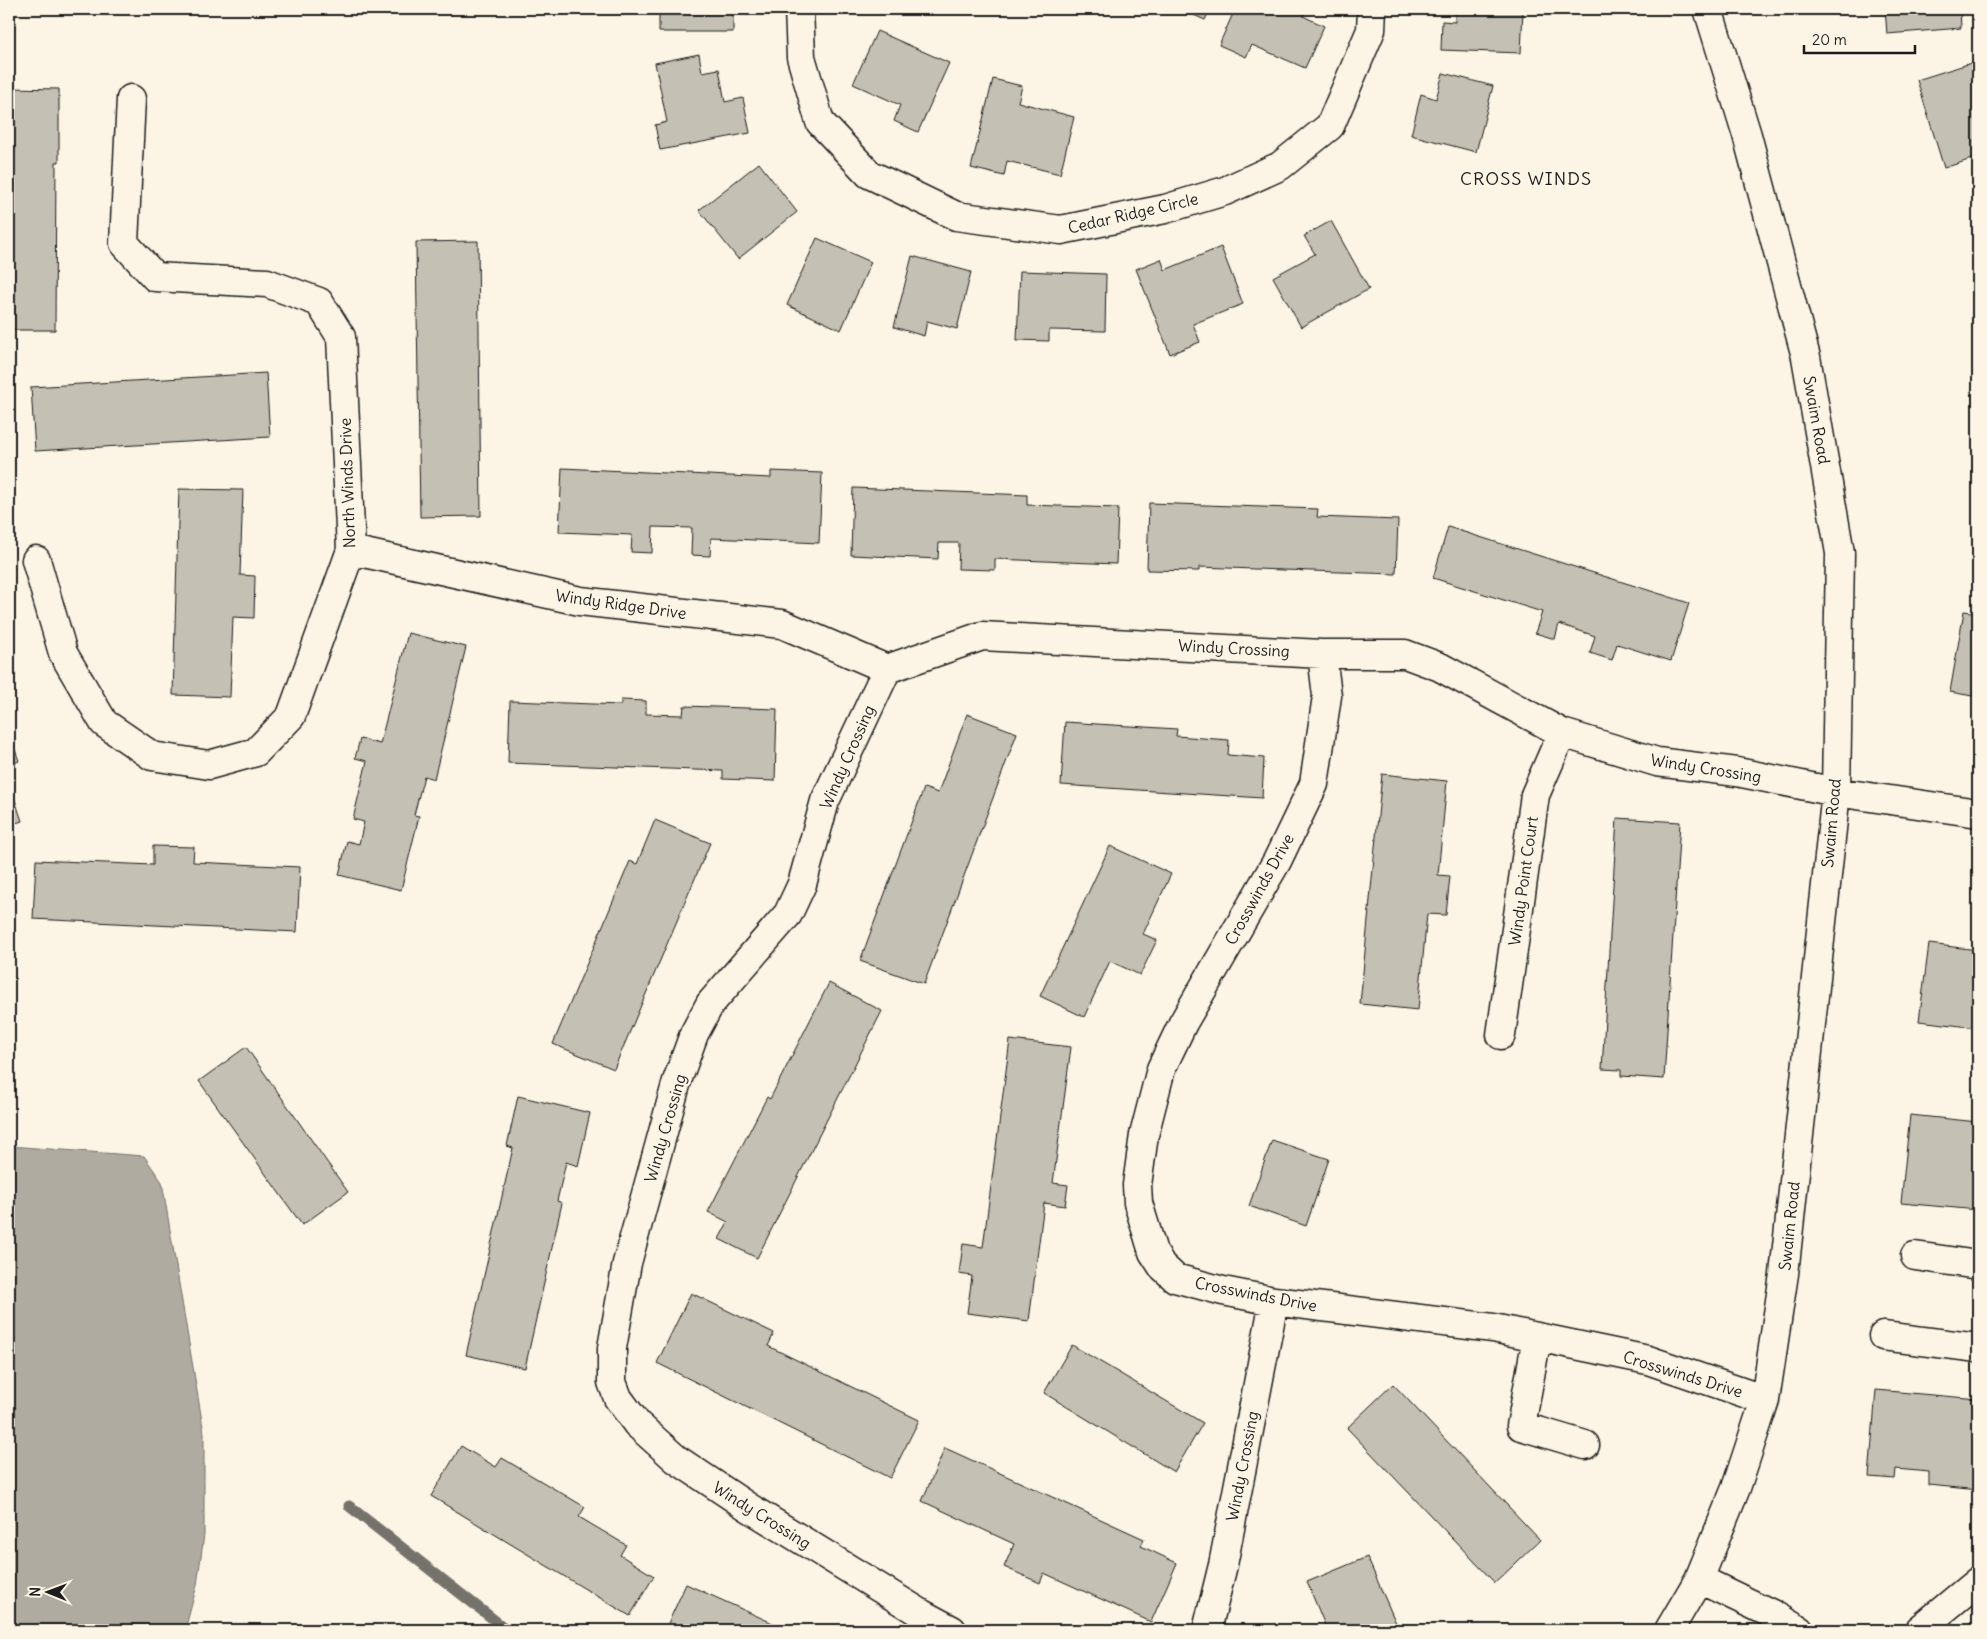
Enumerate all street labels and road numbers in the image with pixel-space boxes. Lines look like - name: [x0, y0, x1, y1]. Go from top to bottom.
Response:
- street label: Cedar Ridge Circle: [1066, 188, 1200, 238]
- street label: Swaim Road: [1799, 374, 1835, 466]
- street label: North Winds Drive: [335, 417, 359, 549]
- street label: Windy Ridge Drive: [554, 585, 688, 623]
- street label: Windy Crossing: [1178, 635, 1290, 661]
- street label: Windy Crossing: [815, 702, 879, 812]
- street label: Windy Crossing: [1649, 749, 1763, 787]
- street label: Swaim Road: [1817, 778, 1845, 868]
- street label: Windy Point Court: [1504, 814, 1542, 947]
- street label: Crosswinds Drive: [1220, 830, 1298, 948]
- street label: Windy Crossing: [640, 1071, 690, 1185]
- street label: Swaim Road: [1774, 1181, 1804, 1271]
- street label: Crosswinds Drive: [1193, 1272, 1319, 1316]
- street label: Crosswinds Drive: [1621, 1346, 1745, 1402]
- street label: Windy Crossing: [1222, 1409, 1262, 1523]
- street label: Windy Crossing: [709, 1477, 815, 1553]

